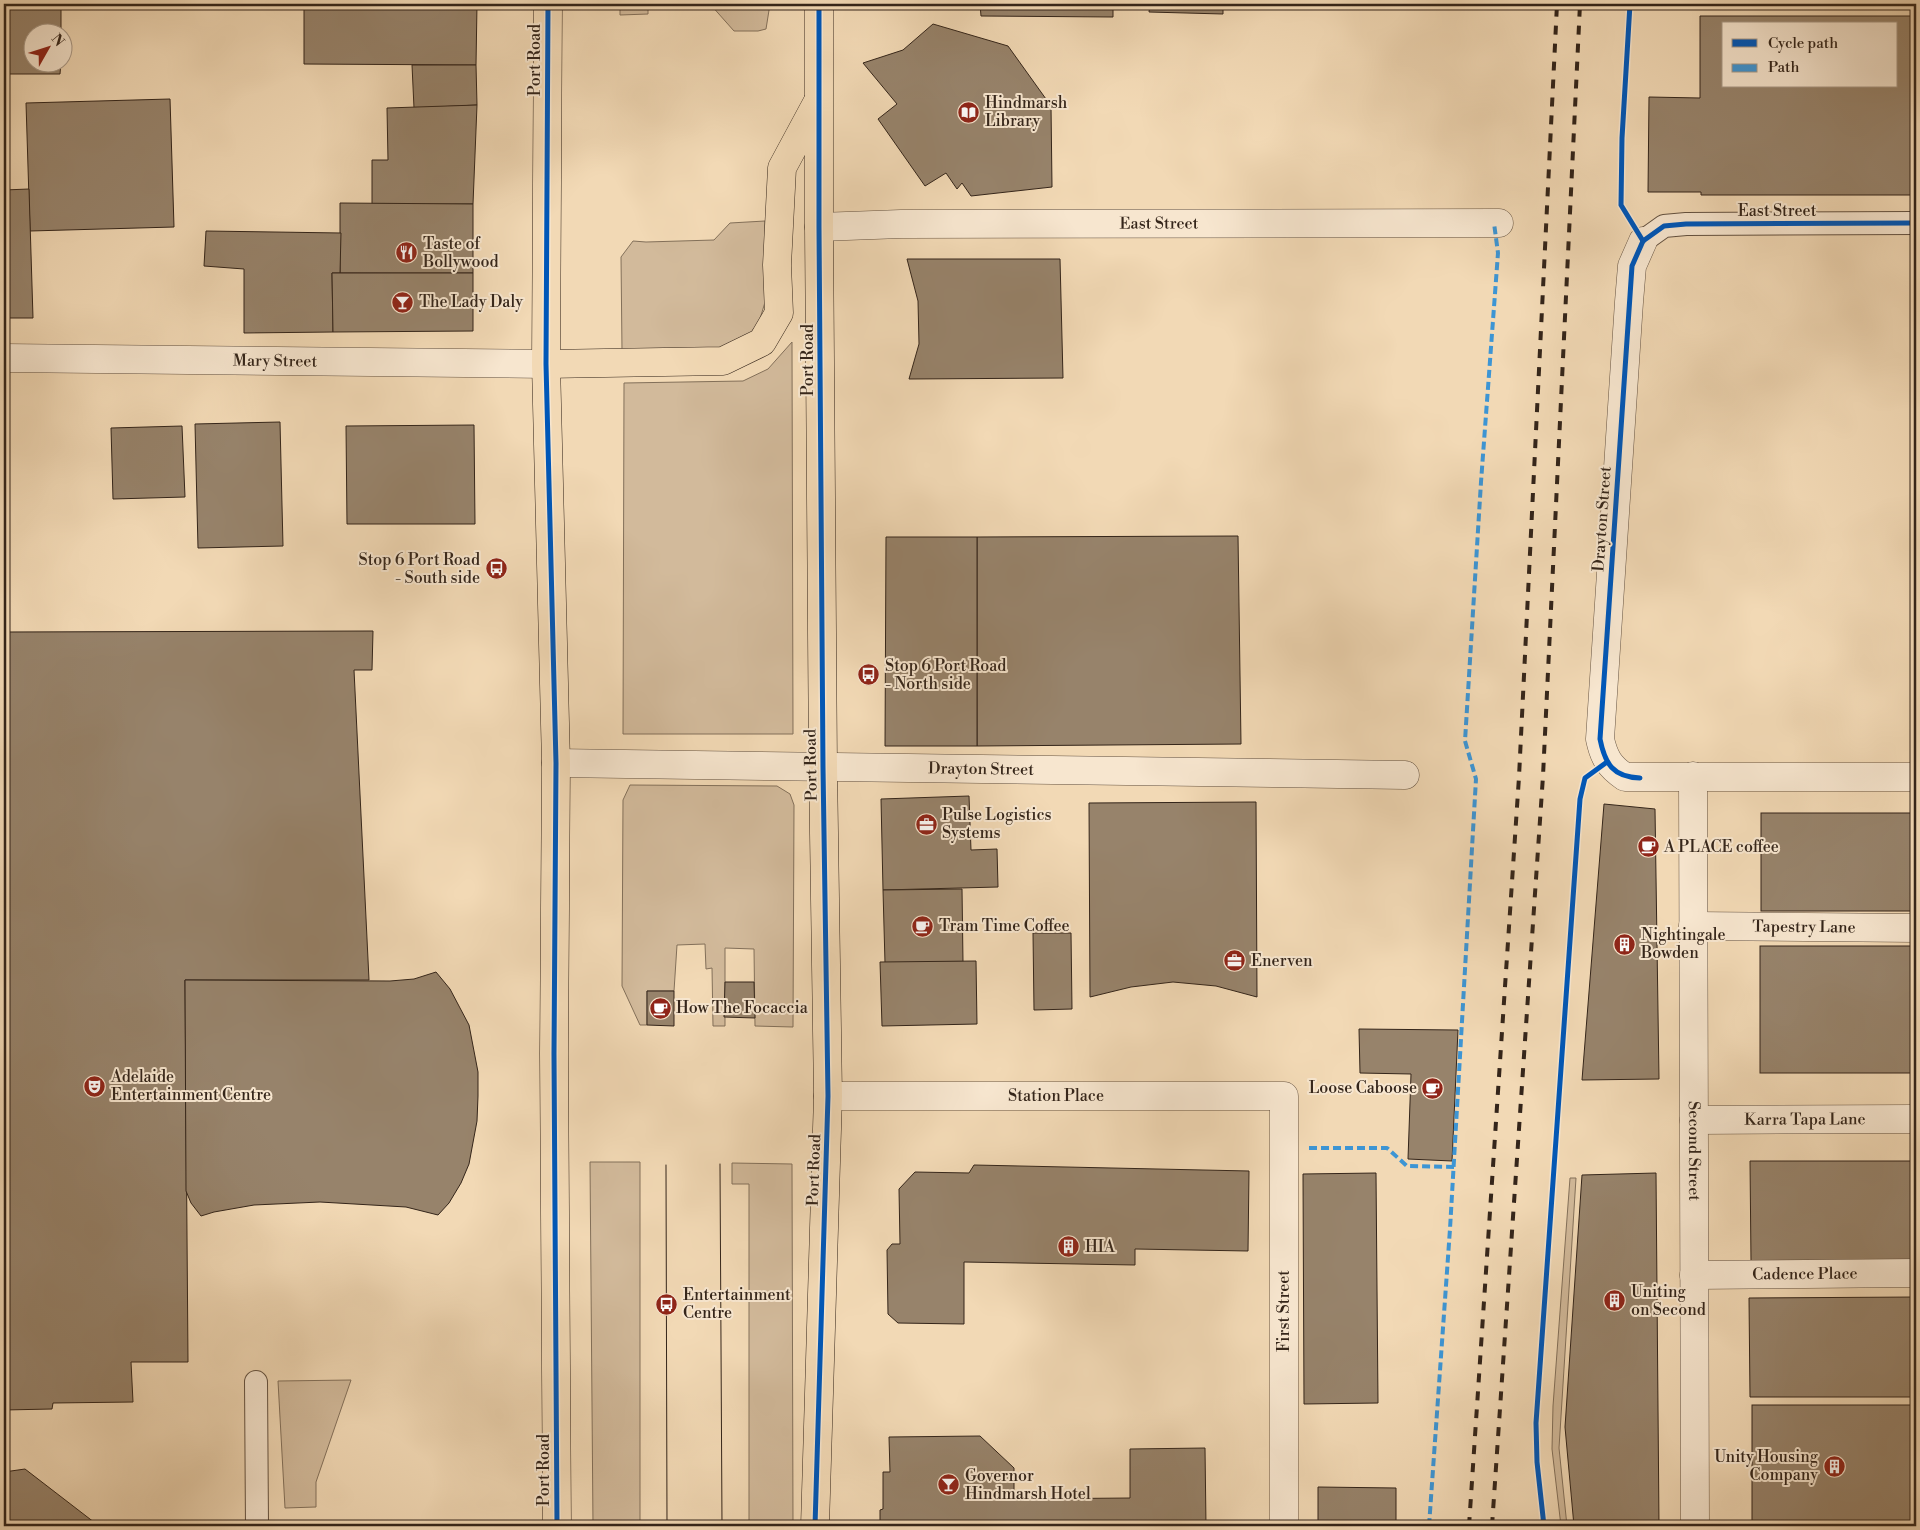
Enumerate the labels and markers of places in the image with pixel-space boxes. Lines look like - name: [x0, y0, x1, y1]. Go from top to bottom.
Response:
- place label: Hindmarsh Library: [985, 93, 1068, 131]
- library icon: Hindmarsh Library: [957, 100, 981, 124]
- place label: Taste of Bollywood: [422, 234, 498, 272]
- restaurant icon: Taste of Bollywood: [395, 241, 419, 265]
- bar icon: The Lady Daly: [391, 290, 415, 314]
- place label: The Lady Daly: [419, 292, 523, 312]
- place label: Stop 6 Port Road - South side: [359, 550, 480, 588]
- bus stop icon: Stop 6 Port Road - South side: [484, 557, 508, 581]
- place label: Stop 6 Port Road - North side: [885, 656, 1006, 694]
- bus stop icon: Stop 6 Port Road - North side: [857, 663, 881, 687]
- place label: Pulse Logistics Systems: [942, 805, 1052, 843]
- office icon: Pulse Logistics Systems: [914, 812, 938, 836]
- cafe icon: A PLACE coffee: [1636, 835, 1660, 859]
- place label: A PLACE coffee: [1663, 837, 1779, 857]
- cafe icon: Tram Time Coffee: [911, 914, 935, 938]
- place label: Tram Time Coffee: [939, 916, 1070, 936]
- place label: Nightingale Bowden: [1640, 925, 1726, 963]
- building icon: Nightingale Bowden: [1613, 932, 1637, 956]
- office icon: Enerven: [1223, 949, 1247, 973]
- place label: Enerven: [1251, 951, 1313, 971]
- cafe icon: How The Focaccia: [648, 996, 672, 1020]
- place label: How The Focaccia: [676, 998, 809, 1018]
- place label: Adelaide Entertainment Centre: [110, 1067, 271, 1105]
- theatre icon: Adelaide Entertainment Centre: [83, 1074, 107, 1098]
- cafe icon: Loose Caboose: [1421, 1076, 1445, 1100]
- place label: Loose Caboose: [1309, 1078, 1417, 1098]
- building icon: HIA: [1057, 1235, 1081, 1259]
- place label: HIA: [1085, 1237, 1116, 1257]
- place label: Uniting on Second: [1631, 1282, 1706, 1320]
- place label: Entertainment Centre: [683, 1285, 791, 1323]
- building icon: Uniting on Second: [1603, 1289, 1627, 1313]
- bus stop icon: Entertainment Centre: [655, 1292, 679, 1316]
- place label: Unity Housing Company: [1714, 1447, 1819, 1485]
- building icon: Unity Housing Company: [1822, 1454, 1846, 1478]
- place label: Governor Hindmarsh Hotel: [965, 1466, 1091, 1504]
- bar icon: Governor Hindmarsh Hotel: [937, 1473, 961, 1497]

